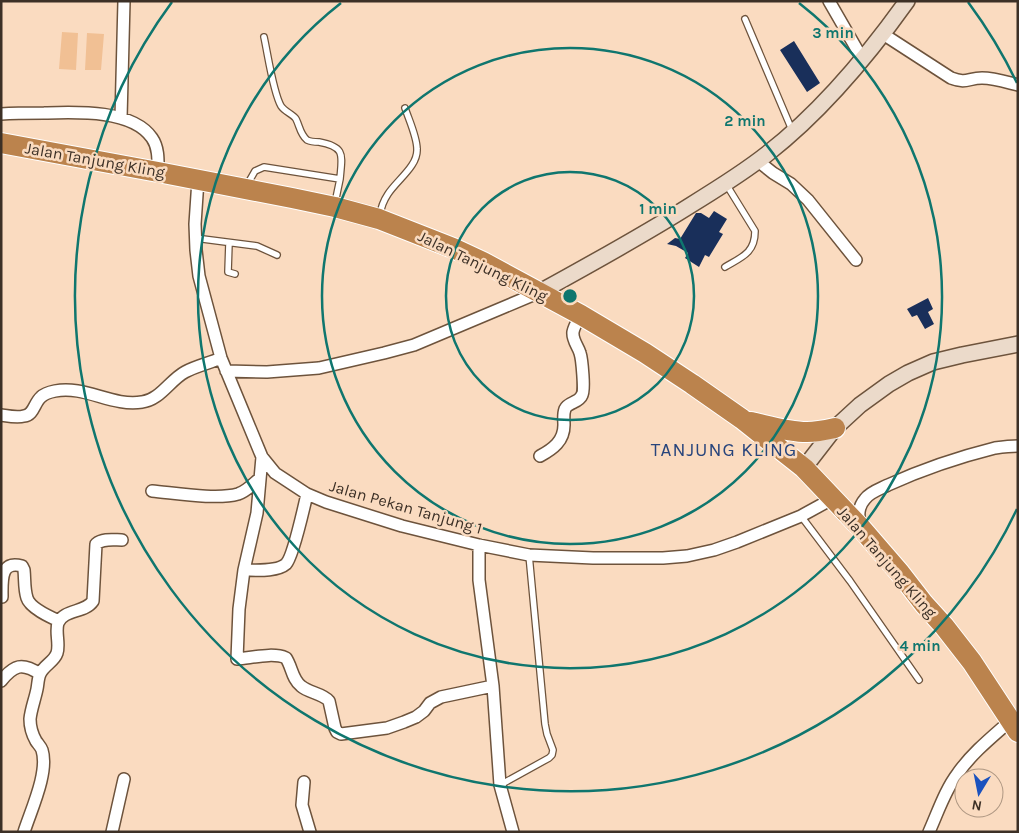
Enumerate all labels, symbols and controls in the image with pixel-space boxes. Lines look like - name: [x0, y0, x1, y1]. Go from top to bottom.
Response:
- text: 3 min: [812, 24, 854, 42]
- text: 2 min: [724, 112, 766, 130]
- street label: Jalan Tanjung Kling: [23, 138, 167, 182]
- text: 1 min: [639, 200, 677, 218]
- street label: Jalan Tanjung Kling: [415, 226, 551, 306]
- centre of rings: [561, 287, 579, 305]
- district label: TANJUNG KLING: [651, 439, 797, 461]
- street label: Jalan Pekan Tanjung 1: [327, 476, 485, 538]
- street label: Jalan Tanjung Kling: [833, 502, 941, 622]
- text: 4 min: [899, 637, 941, 655]
- north arrow: [954, 768, 1004, 818]
- text: N: [970, 796, 983, 815]

